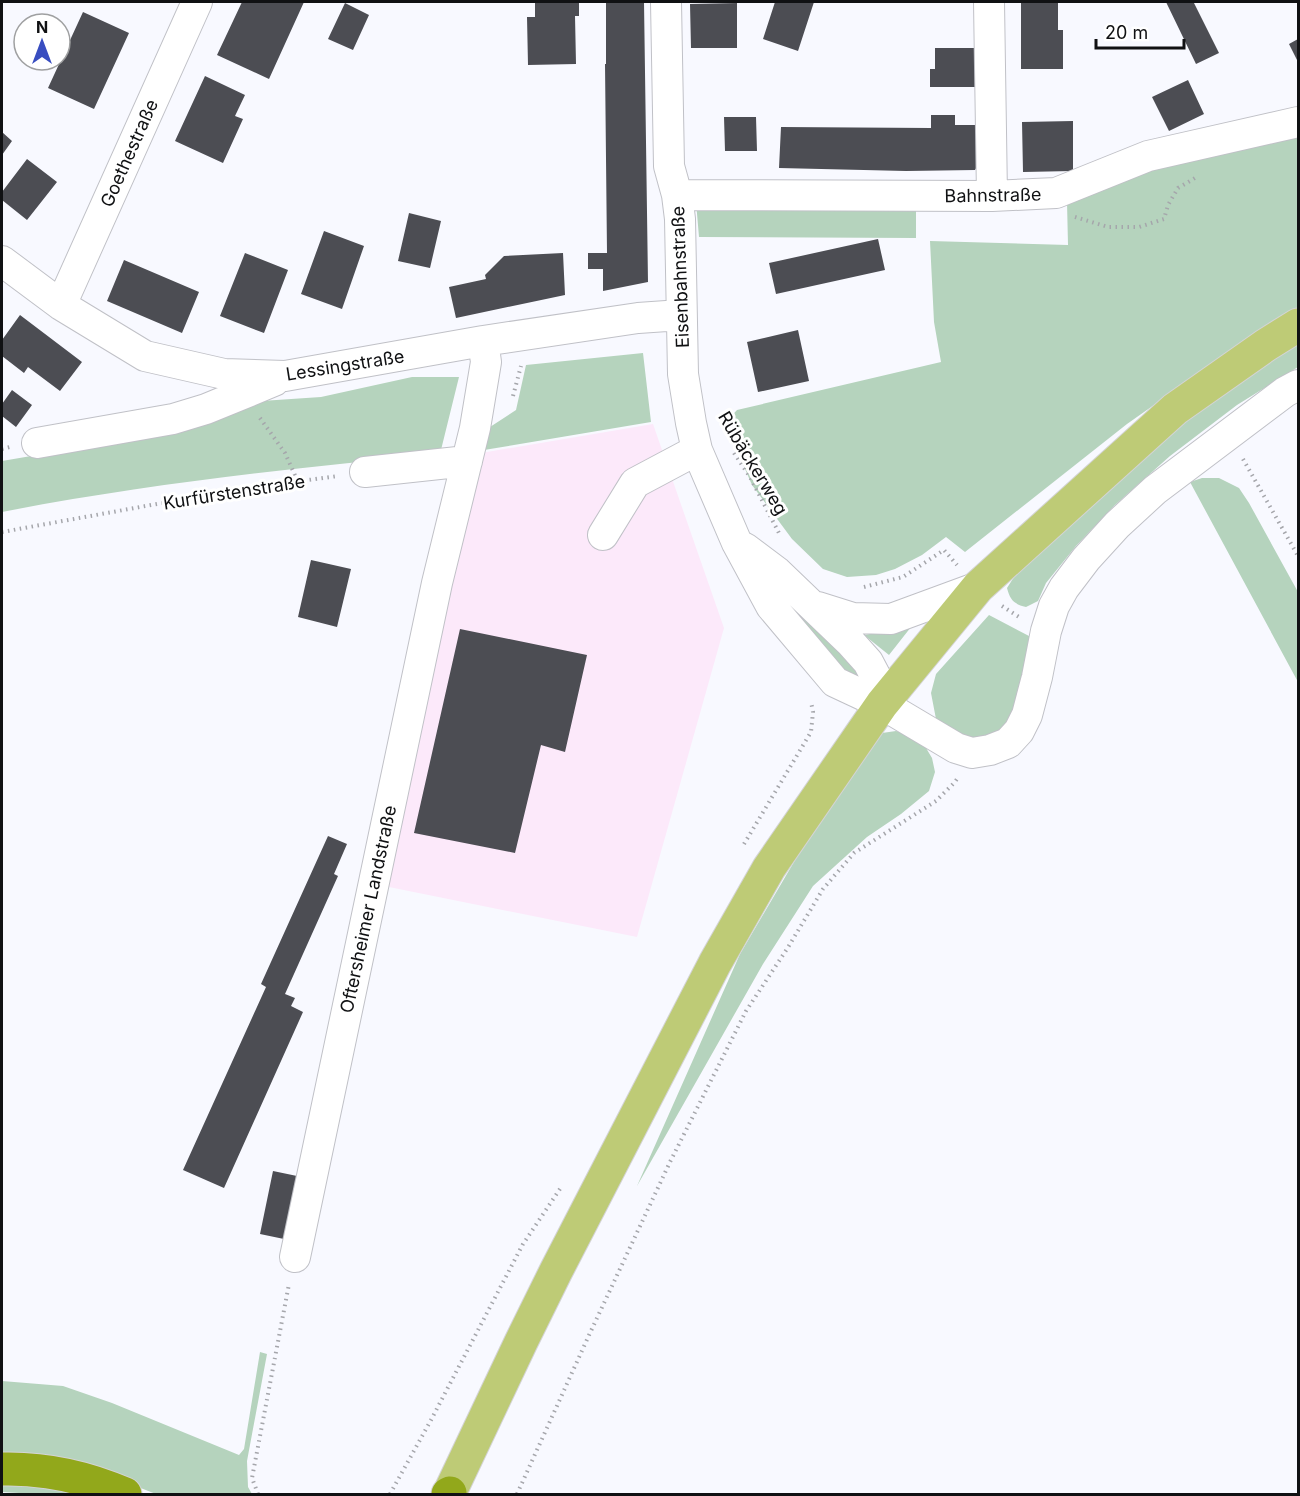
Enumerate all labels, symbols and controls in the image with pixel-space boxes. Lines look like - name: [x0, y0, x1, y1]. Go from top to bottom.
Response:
- north arrow: [12, 12, 72, 72]
- scale bar: [1096, 12, 1184, 50]
- text: N: [36, 17, 48, 37]
- text: 20 m: [1105, 22, 1148, 43]
- street label: Goethestraße: [96, 96, 162, 210]
- street label: Bahnstraße: [944, 184, 1042, 206]
- street label: Eisenbahnstraße: [667, 206, 693, 348]
- street label: Lessingstraße: [284, 345, 406, 385]
- street label: Rübäckerweg: [714, 408, 792, 518]
- street label: Kurfürstenstraße: [161, 470, 307, 514]
- street label: Oftersheimer Landstraße: [336, 803, 400, 1015]

